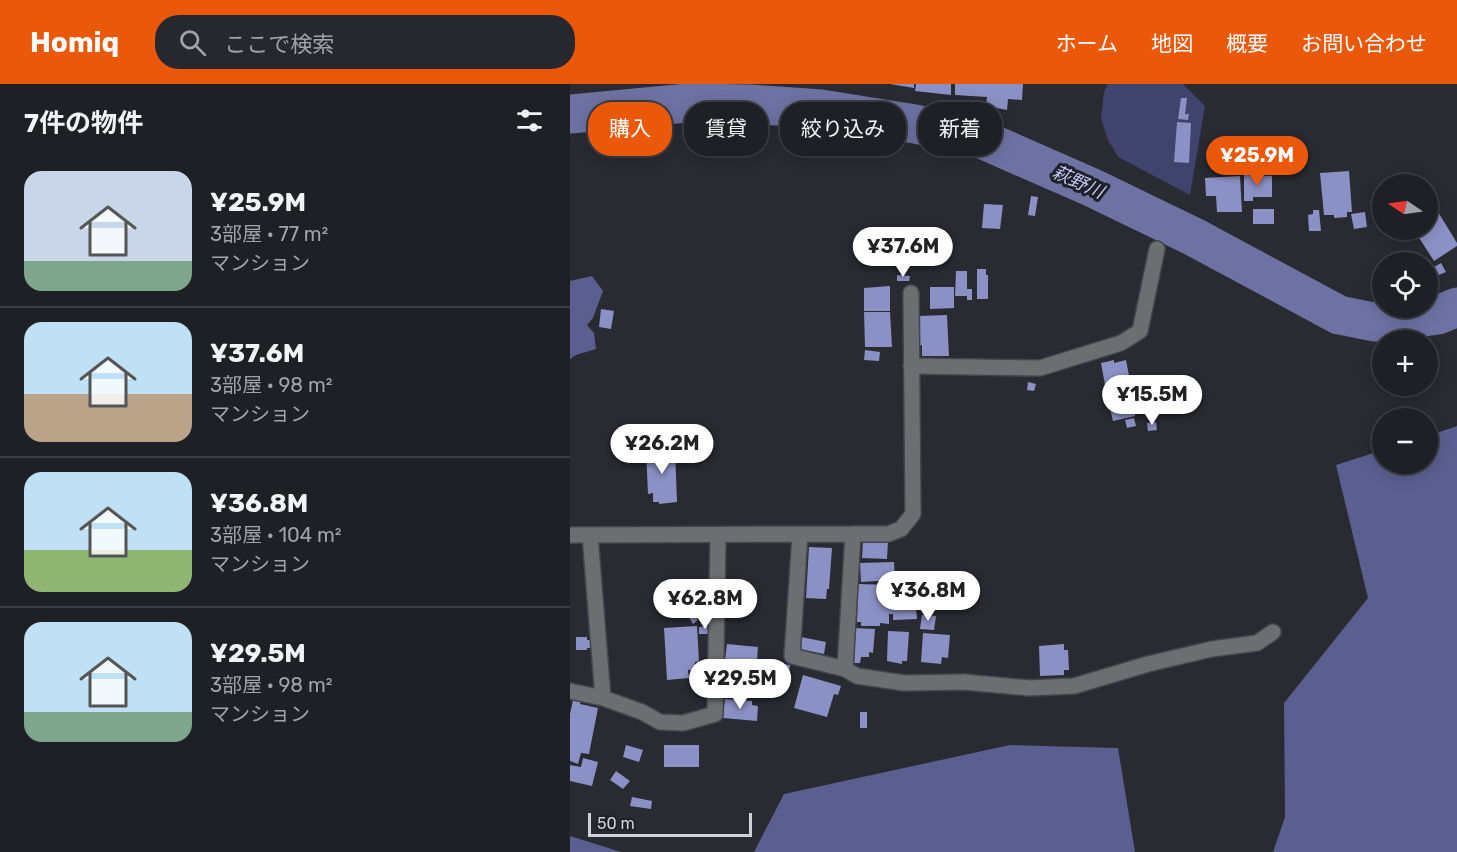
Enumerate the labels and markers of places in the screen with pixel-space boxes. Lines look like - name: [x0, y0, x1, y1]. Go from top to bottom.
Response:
- pin: ¥25.9M: [1208, 136, 1306, 187]
- pin: ¥37.6M: [854, 227, 952, 278]
- pin: ¥15.5M: [1103, 375, 1201, 426]
- pin: ¥26.2M: [613, 424, 711, 475]
- pin: ¥36.8M: [879, 571, 977, 622]
- pin: ¥62.8M: [656, 579, 754, 630]
- pin: ¥29.5M: [691, 659, 789, 710]

